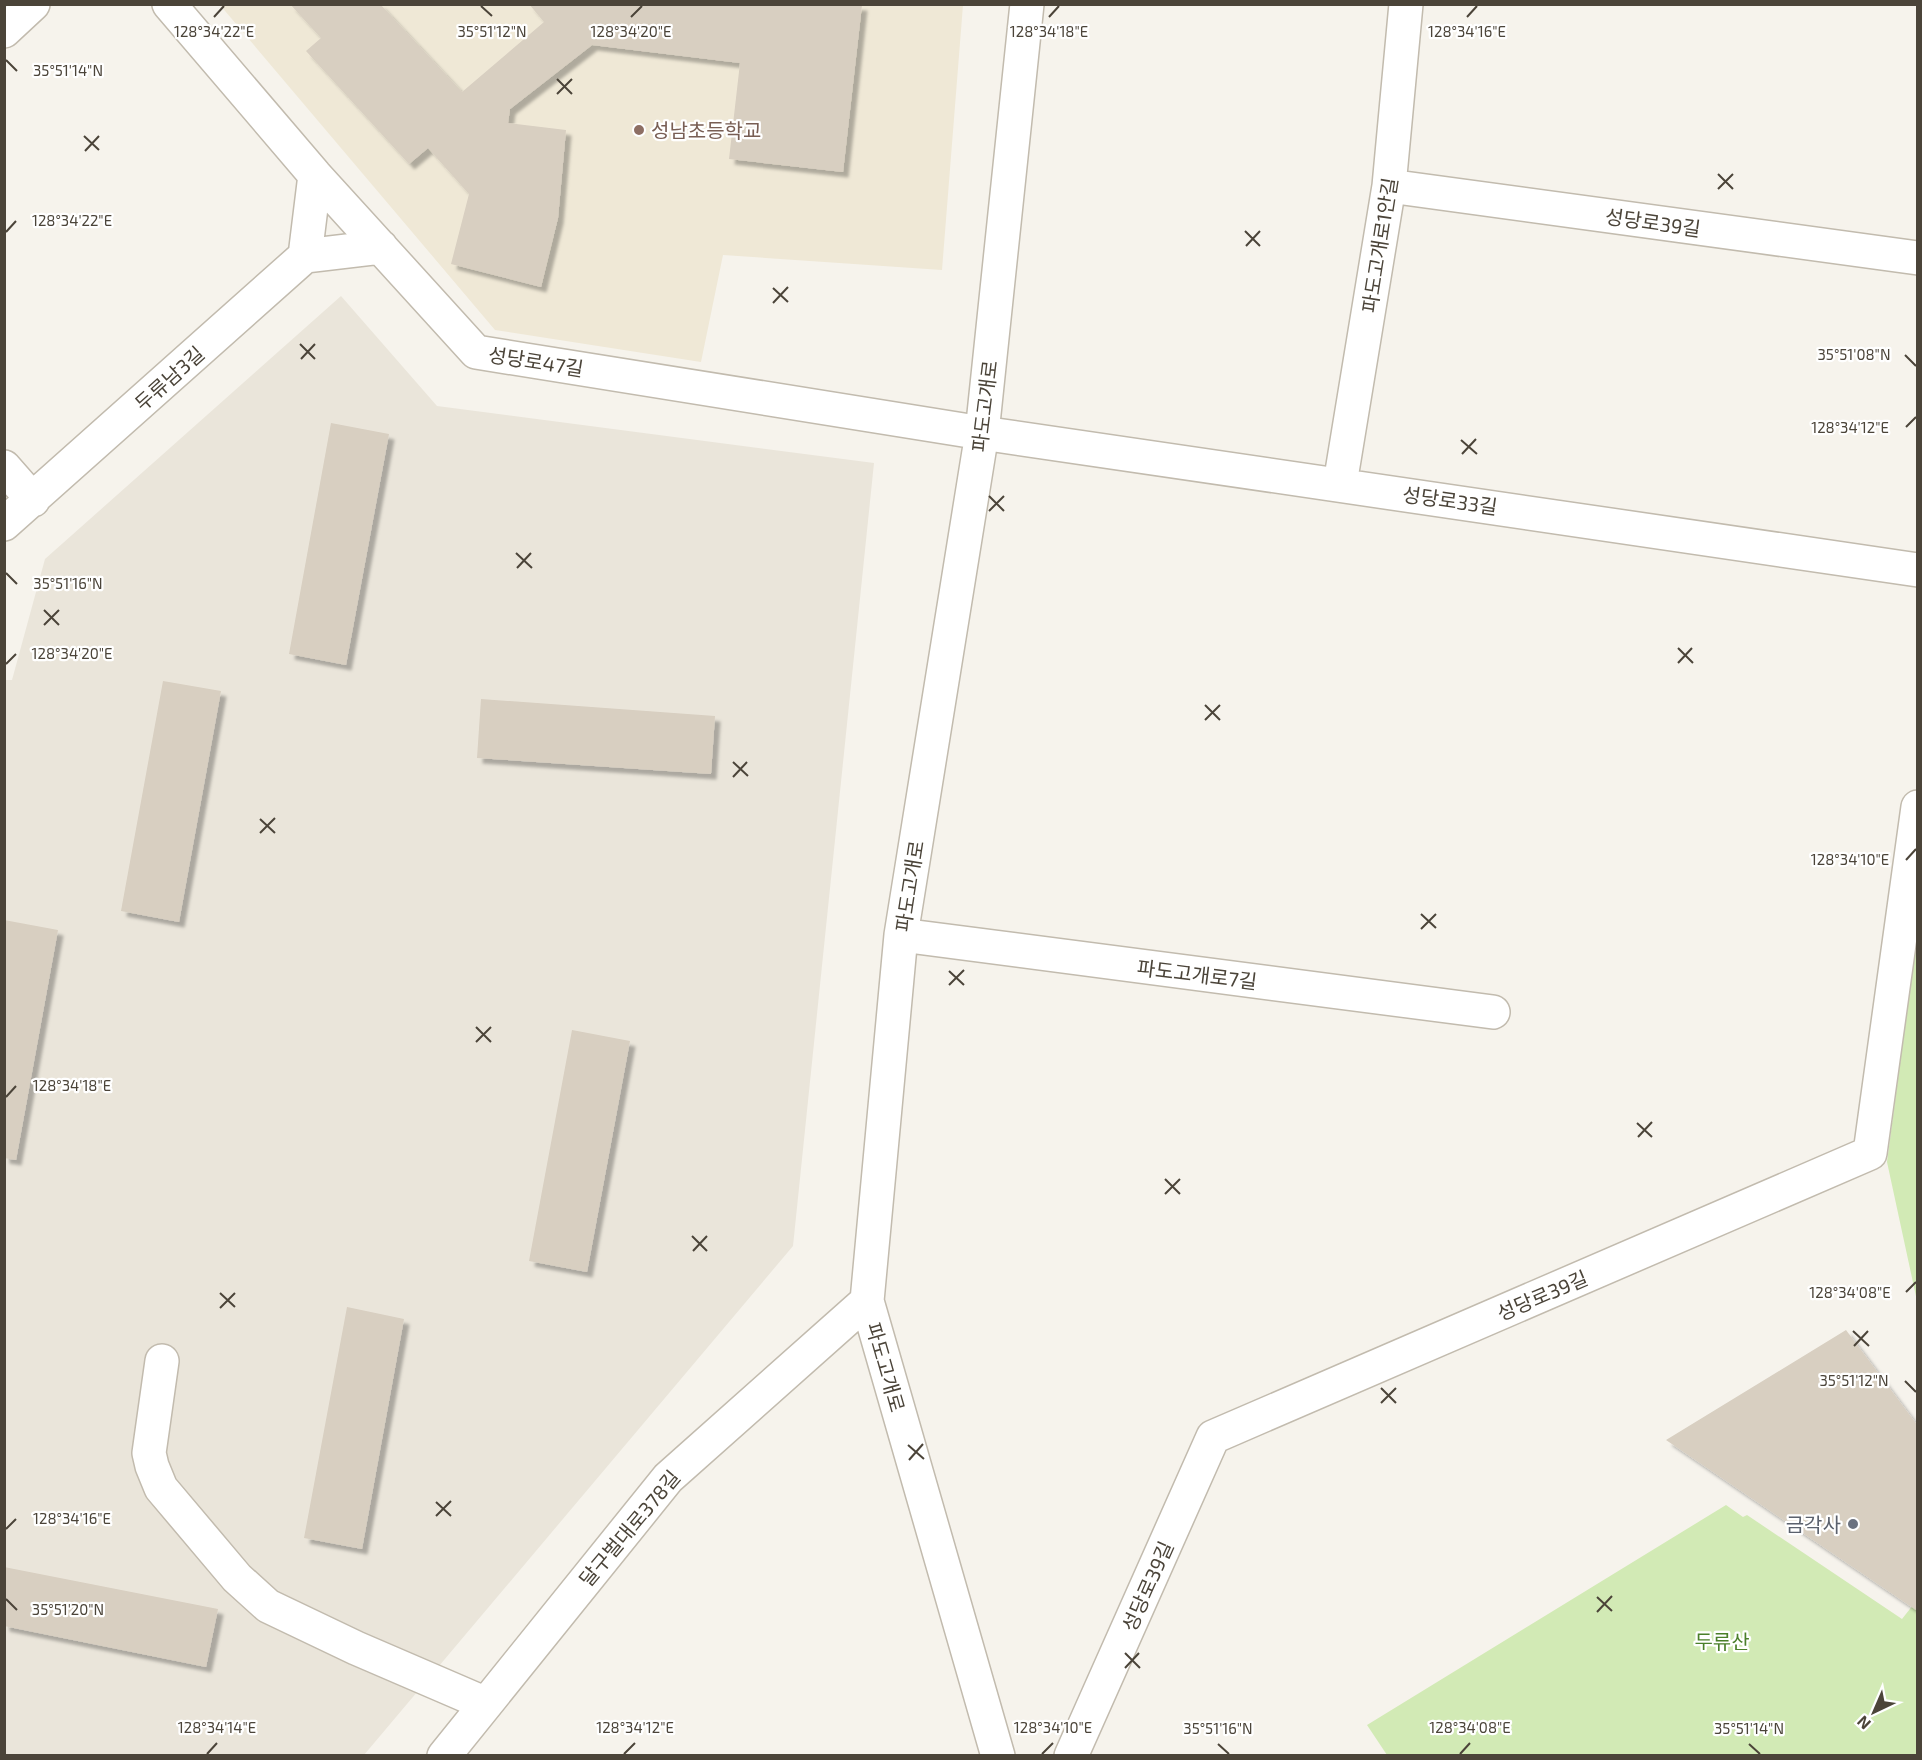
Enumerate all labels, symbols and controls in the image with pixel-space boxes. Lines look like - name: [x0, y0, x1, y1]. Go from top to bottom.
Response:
- text: 128°34'22"E: [174, 22, 254, 40]
- text: 35°51'12"N: [457, 22, 527, 40]
- text: 128°34'20"E: [591, 22, 671, 40]
- text: 128°34'18"E: [1010, 22, 1088, 40]
- text: 128°34'16"E: [1428, 22, 1506, 40]
- text: 35°51'14"N: [33, 61, 103, 79]
- place label: 성남초등학교: [651, 118, 761, 142]
- marker: 성남초등학교: [632, 123, 646, 137]
- street label: 파도고개로1안길: [1356, 176, 1402, 314]
- street label: 성당로39길: [1604, 203, 1702, 241]
- text: 128°34'22"E: [32, 211, 112, 229]
- street label: 두류남3길: [129, 341, 209, 415]
- street label: 성당로47길: [487, 342, 585, 380]
- text: 35°51'08"N: [1818, 345, 1891, 363]
- street label: 파도고개로: [966, 359, 1002, 453]
- text: 128°34'12"E: [1811, 418, 1889, 436]
- street label: 성당로33길: [1401, 481, 1499, 519]
- text: 35°51'16"N: [33, 574, 103, 592]
- text: 128°34'20"E: [32, 644, 112, 662]
- street label: 파도고개로: [890, 839, 928, 933]
- text: 128°34'10"E: [1811, 850, 1889, 868]
- street label: 파도고개로7길: [1136, 955, 1258, 993]
- text: 128°34'18"E: [33, 1076, 111, 1094]
- street label: 성당로39길: [1493, 1265, 1591, 1325]
- text: 128°34'08"E: [1809, 1283, 1891, 1301]
- street label: 파도고개로: [862, 1319, 910, 1415]
- text: 35°51'12"N: [1819, 1371, 1889, 1389]
- street label: 달구벌대로378길: [574, 1465, 684, 1591]
- text: 128°34'16"E: [33, 1509, 111, 1527]
- place label: 금각사: [1786, 1512, 1841, 1536]
- marker: 금각사: [1846, 1517, 1860, 1531]
- street label: 성당로39길: [1116, 1537, 1178, 1635]
- text: 35°51'20"N: [32, 1600, 104, 1618]
- park label: 두류산: [1694, 1629, 1750, 1653]
- north arrow: [1844, 1682, 1904, 1742]
- text: N: [1852, 1712, 1874, 1734]
- text: 128°34'14"E: [178, 1718, 256, 1736]
- text: 128°34'12"E: [596, 1718, 674, 1736]
- text: 128°34'10"E: [1014, 1718, 1092, 1736]
- text: 128°34'08"E: [1429, 1718, 1511, 1736]
- text: 35°51'16"N: [1183, 1719, 1253, 1737]
- text: 35°51'14"N: [1714, 1719, 1784, 1737]

